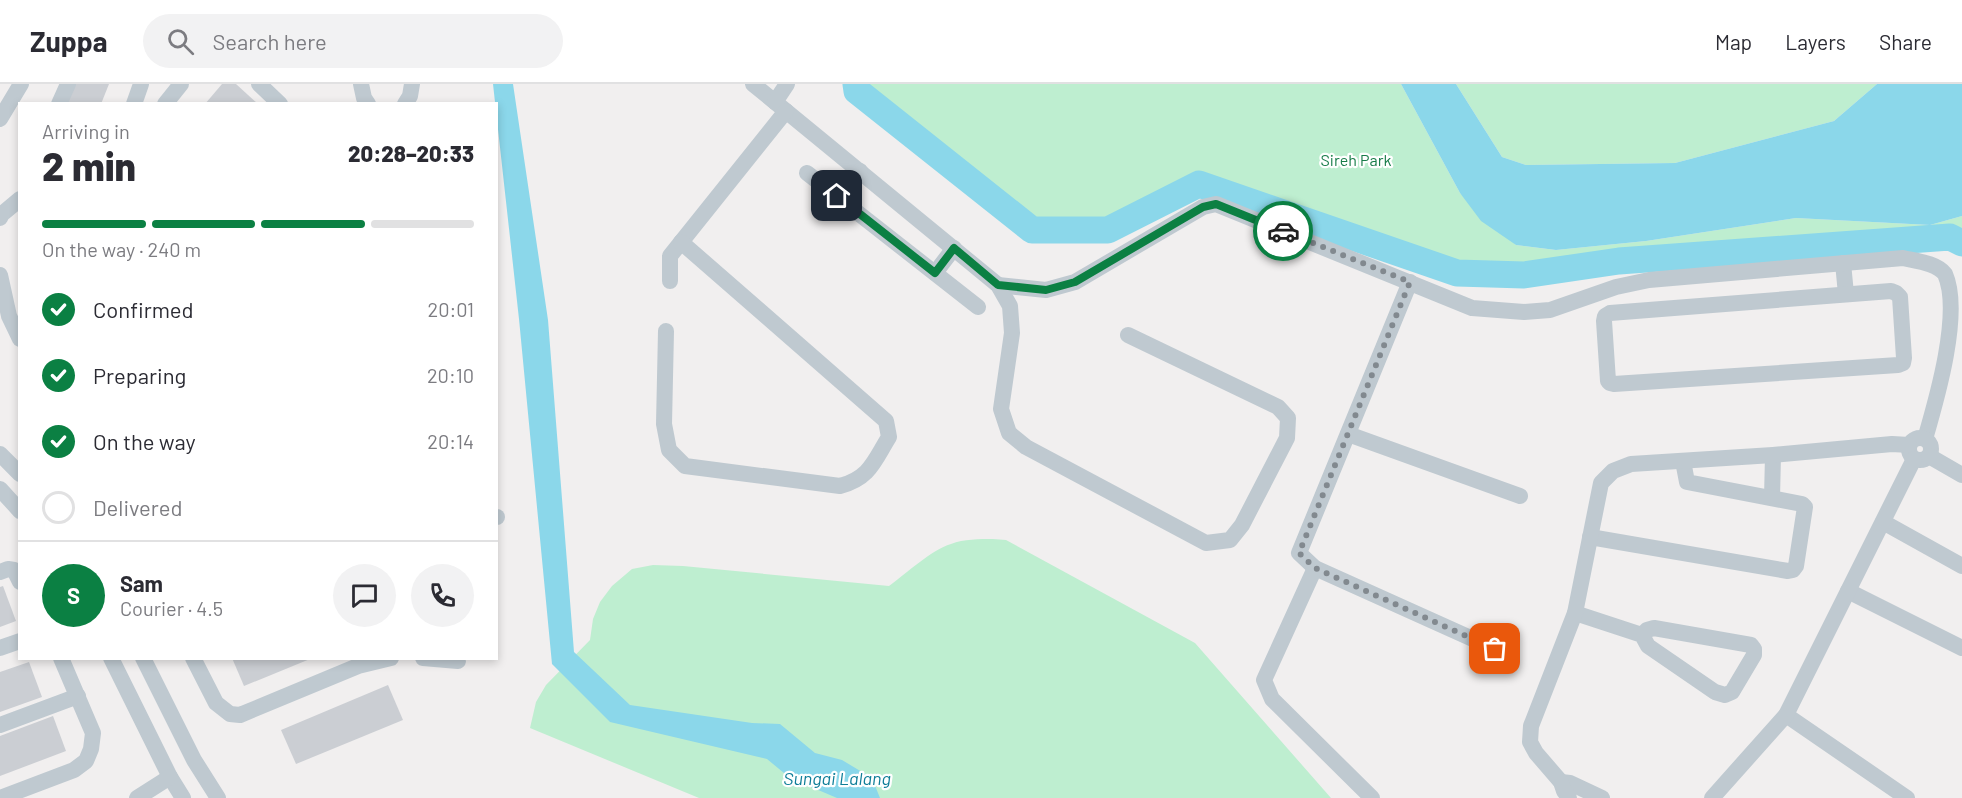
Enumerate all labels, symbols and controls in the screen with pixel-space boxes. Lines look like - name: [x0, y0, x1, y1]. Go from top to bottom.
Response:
- search box: [143, 14, 563, 68]
- text: Zuppa: [30, 24, 107, 58]
- icon: search: [164, 25, 197, 58]
- text: Search here: [212, 28, 327, 54]
- text: Map: [1715, 29, 1752, 54]
- text: Layers: [1785, 29, 1846, 54]
- text: Share: [1879, 29, 1932, 54]
- text: Arriving in: [42, 119, 130, 143]
- text: 20:28–20:33: [348, 140, 474, 166]
- text: 2 min: [42, 142, 136, 189]
- park label: Sireh Park: [1321, 150, 1391, 169]
- pin: [811, 170, 862, 221]
- icon: home: [820, 179, 853, 212]
- courier: [1253, 201, 1313, 261]
- icon: car: [1267, 215, 1300, 248]
- text: On the way · 240 m: [42, 237, 201, 261]
- icon: check: [42, 293, 75, 326]
- text: Confirmed: [93, 296, 193, 322]
- text: 20:01: [427, 297, 474, 321]
- icon: check: [42, 359, 75, 392]
- text: Preparing: [93, 362, 186, 388]
- text: 20:10: [427, 363, 474, 387]
- icon: check: [42, 425, 75, 458]
- text: On the way: [93, 428, 196, 454]
- text: 20:14: [427, 429, 474, 453]
- text: Delivered: [93, 494, 182, 520]
- button: chat: [333, 564, 396, 627]
- button: phone: [411, 564, 474, 627]
- text: Sam: [120, 570, 163, 596]
- text: S: [67, 582, 80, 608]
- text: Courier · 4.5: [120, 596, 223, 620]
- pin: [1469, 623, 1520, 674]
- icon: bag: [1478, 632, 1511, 665]
- water label: Sungai Lalang: [783, 767, 891, 789]

